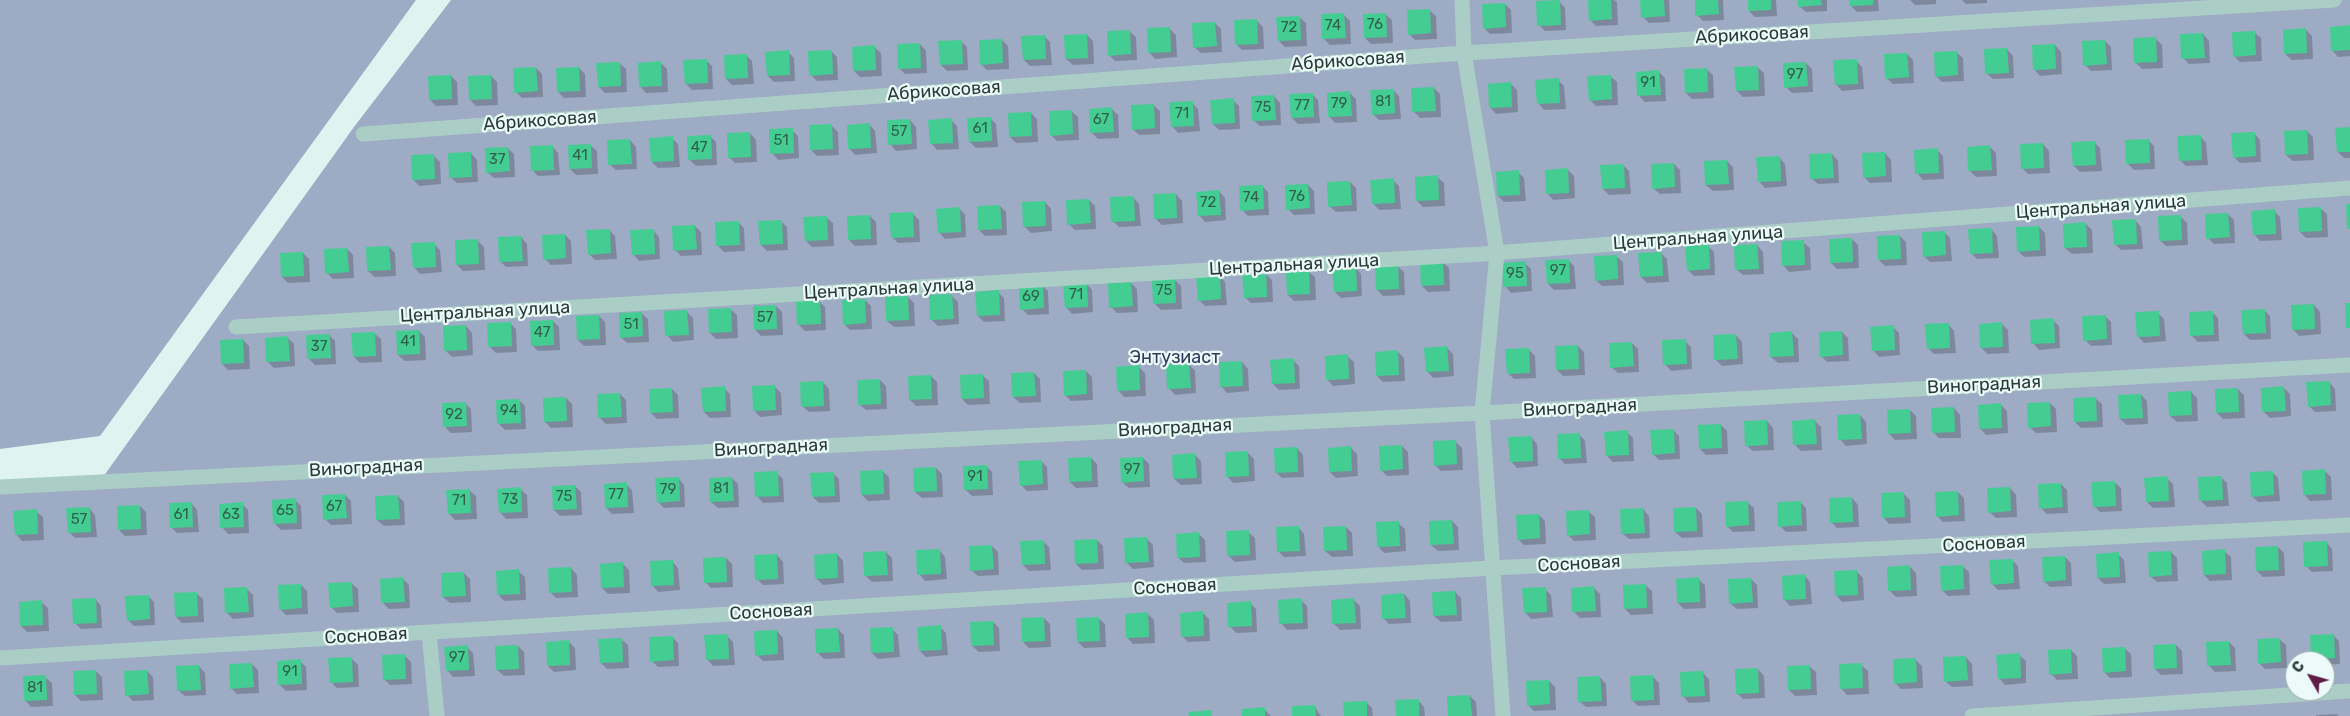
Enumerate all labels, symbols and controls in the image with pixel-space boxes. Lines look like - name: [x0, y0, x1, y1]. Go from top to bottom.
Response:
- house number: 76: [1367, 16, 1383, 34]
- house number: 74: [1325, 17, 1341, 35]
- house number: 72: [1281, 19, 1297, 37]
- street label: Абрикосовая: [1695, 21, 1809, 49]
- street label: Абрикосовая: [1290, 46, 1406, 76]
- house number: 97: [1787, 66, 1803, 84]
- house number: 91: [1640, 74, 1656, 92]
- street label: Абрикосовая: [886, 76, 1002, 106]
- house number: 81: [1375, 93, 1391, 111]
- house number: 79: [1331, 95, 1347, 113]
- house number: 77: [1294, 97, 1310, 115]
- house number: 75: [1255, 99, 1271, 117]
- house number: 71: [1175, 105, 1189, 123]
- street label: Абрикосовая: [482, 106, 598, 136]
- house number: 67: [1093, 111, 1109, 129]
- house number: 61: [972, 120, 988, 138]
- house number: 57: [891, 123, 907, 141]
- house number: 51: [773, 132, 789, 150]
- house number: 47: [691, 139, 707, 157]
- house number: 41: [572, 147, 588, 165]
- house number: 37: [489, 151, 505, 169]
- house number: 76: [1289, 188, 1305, 206]
- house number: 74: [1243, 189, 1259, 207]
- street label: Центральная улица: [2015, 190, 2187, 224]
- house number: 72: [1200, 194, 1216, 212]
- street label: Центральная улица: [1612, 221, 1784, 255]
- street label: Центральная улица: [1208, 250, 1380, 280]
- house number: 97: [1550, 262, 1566, 280]
- house number: 95: [1506, 265, 1524, 283]
- street label: Центральная улица: [803, 274, 975, 304]
- house number: 75: [1156, 282, 1172, 300]
- house number: 71: [1069, 286, 1083, 304]
- house number: 69: [1022, 288, 1040, 306]
- street label: Центральная улица: [399, 297, 571, 327]
- house number: 57: [757, 309, 773, 327]
- house number: 51: [623, 316, 639, 334]
- house number: 47: [534, 324, 550, 342]
- house number: 41: [400, 333, 416, 351]
- house number: 37: [311, 338, 327, 356]
- park label: Энтузиаст: [1130, 347, 1220, 369]
- street label: Виноградная: [1926, 371, 2042, 399]
- street label: Виноградная: [1522, 394, 1638, 422]
- house number: 94: [500, 402, 518, 420]
- house number: 92: [445, 406, 463, 424]
- street label: Виноградная: [1117, 414, 1233, 442]
- street label: Виноградная: [713, 434, 829, 462]
- street label: Виноградная: [308, 454, 424, 482]
- house number: 97: [1124, 461, 1140, 479]
- house number: 91: [967, 468, 983, 486]
- house number: 81: [713, 480, 729, 498]
- house number: 79: [660, 481, 676, 499]
- house number: 77: [608, 486, 624, 504]
- house number: 75: [556, 488, 572, 506]
- house number: 73: [502, 491, 518, 509]
- house number: 71: [452, 492, 466, 510]
- house number: 67: [326, 498, 342, 516]
- house number: 65: [276, 502, 294, 520]
- house number: 61: [173, 506, 189, 524]
- house number: 63: [222, 506, 240, 524]
- house number: 57: [71, 511, 87, 529]
- street label: Сосновая: [1942, 531, 2026, 557]
- street label: Сосновая: [1537, 551, 1621, 577]
- street label: Сосновая: [1133, 574, 1217, 600]
- street label: Сосновая: [729, 599, 813, 625]
- street label: Сосновая: [324, 623, 408, 649]
- house number: 97: [449, 649, 465, 667]
- north arrow: [2285, 651, 2335, 701]
- text: С: [2289, 658, 2308, 676]
- house number: 91: [282, 663, 298, 681]
- house number: 81: [27, 679, 43, 697]

